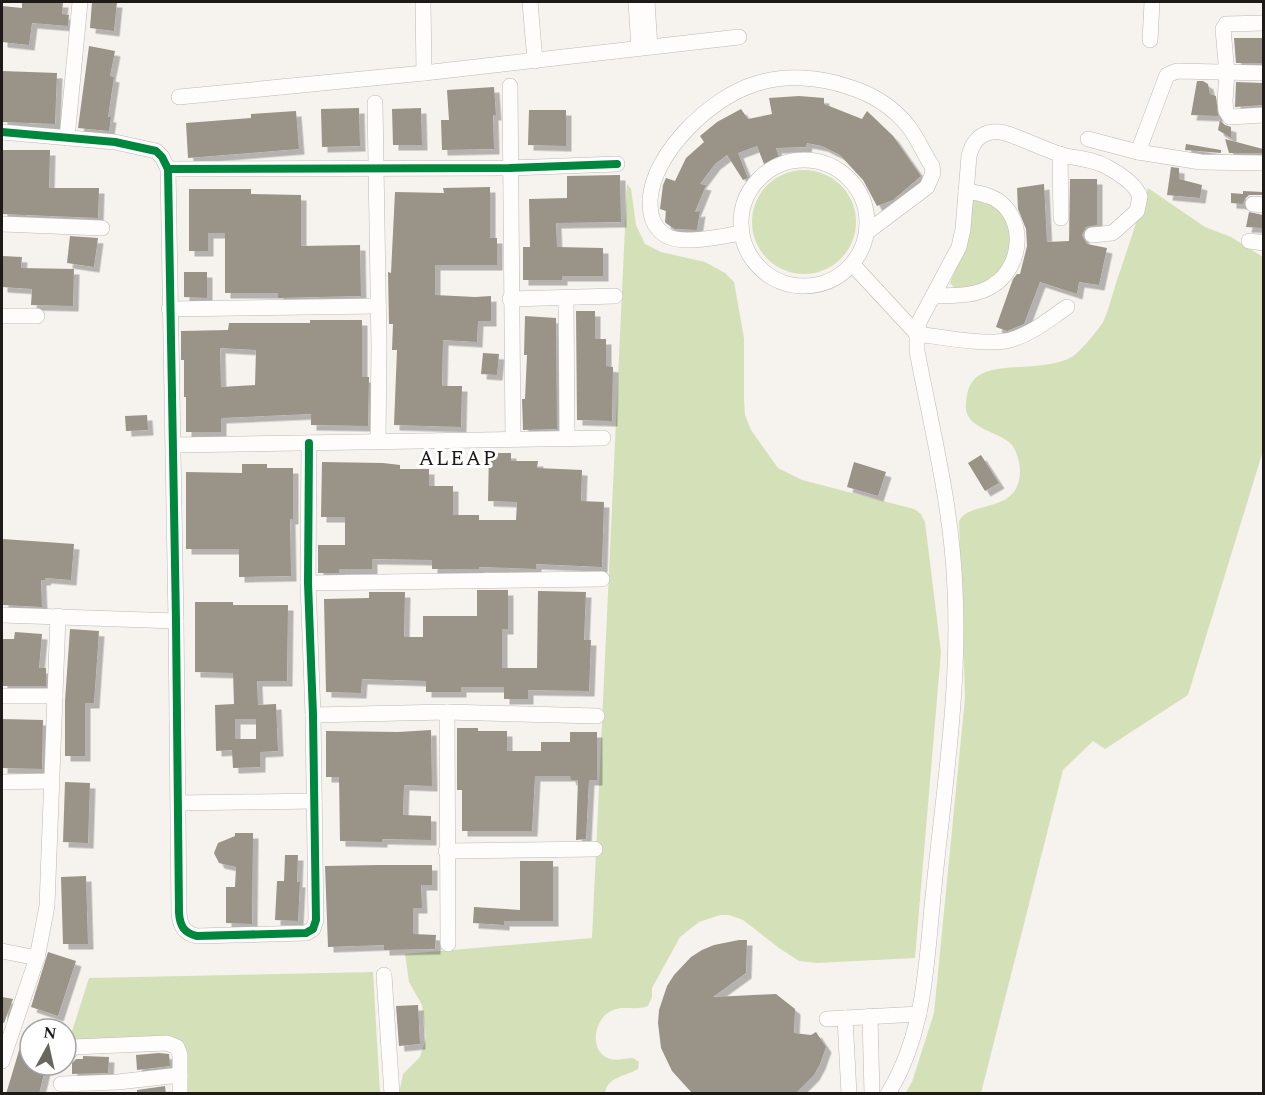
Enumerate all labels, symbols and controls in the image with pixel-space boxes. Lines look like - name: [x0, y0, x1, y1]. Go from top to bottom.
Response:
- district label: ALEAP: [418, 443, 498, 475]
- north arrow: [18, 1017, 78, 1077]
- text: N: [42, 1020, 58, 1046]

